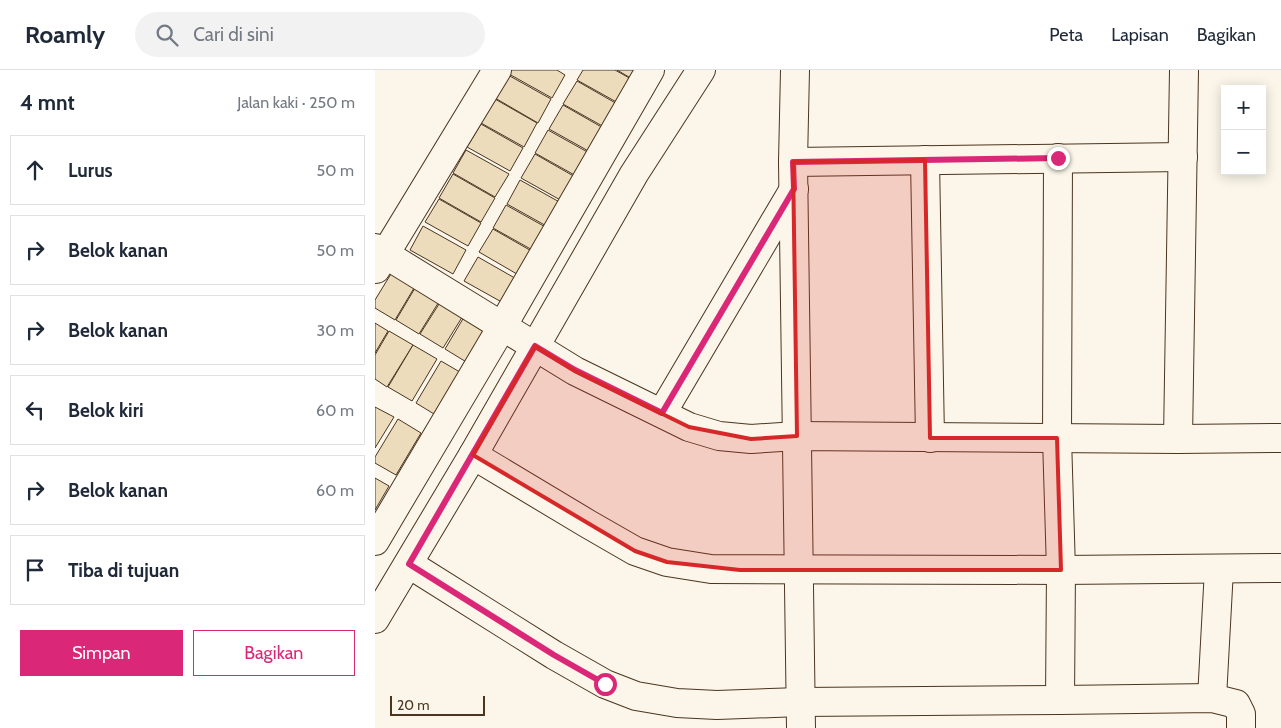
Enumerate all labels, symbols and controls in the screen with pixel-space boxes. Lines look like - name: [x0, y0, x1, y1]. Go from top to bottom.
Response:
- search box: [135, 12, 485, 57]
- text: Roamly: [25, 20, 105, 49]
- icon: search: [153, 21, 181, 49]
- text: Cari di sini: [193, 23, 274, 46]
- text: Peta: [1049, 24, 1083, 46]
- text: Lapisan: [1111, 24, 1169, 46]
- text: Bagikan: [1197, 24, 1256, 46]
- map controls: [1221, 85, 1266, 175]
- button: +: [1221, 85, 1266, 130]
- text: 4 mnt: [20, 90, 75, 115]
- text: Jalan kaki · 250 m: [237, 93, 355, 112]
- button: −: [1221, 130, 1266, 175]
- route end: [1047, 147, 1070, 170]
- icon: ahead: [21, 156, 49, 184]
- text: Lurus: [68, 159, 113, 182]
- text: 50 m: [317, 161, 354, 180]
- icon: right: [21, 236, 49, 264]
- text: Belok kanan: [68, 239, 168, 262]
- text: 50 m: [317, 241, 354, 260]
- icon: right: [21, 316, 49, 344]
- text: Belok kanan: [68, 319, 168, 342]
- text: 30 m: [317, 321, 354, 340]
- icon: left: [21, 396, 49, 424]
- text: Belok kiri: [68, 399, 144, 422]
- text: 60 m: [316, 401, 354, 420]
- icon: right: [21, 476, 49, 504]
- text: Belok kanan: [68, 479, 168, 502]
- text: 60 m: [316, 481, 354, 500]
- icon: arrive: [21, 556, 49, 584]
- text: Tiba di tujuan: [68, 559, 179, 582]
- button: Simpan: [20, 630, 183, 676]
- button: Bagikan: [193, 630, 355, 676]
- route start: [594, 673, 617, 696]
- scale bar: [390, 693, 485, 716]
- text: 20 m: [397, 696, 430, 714]

